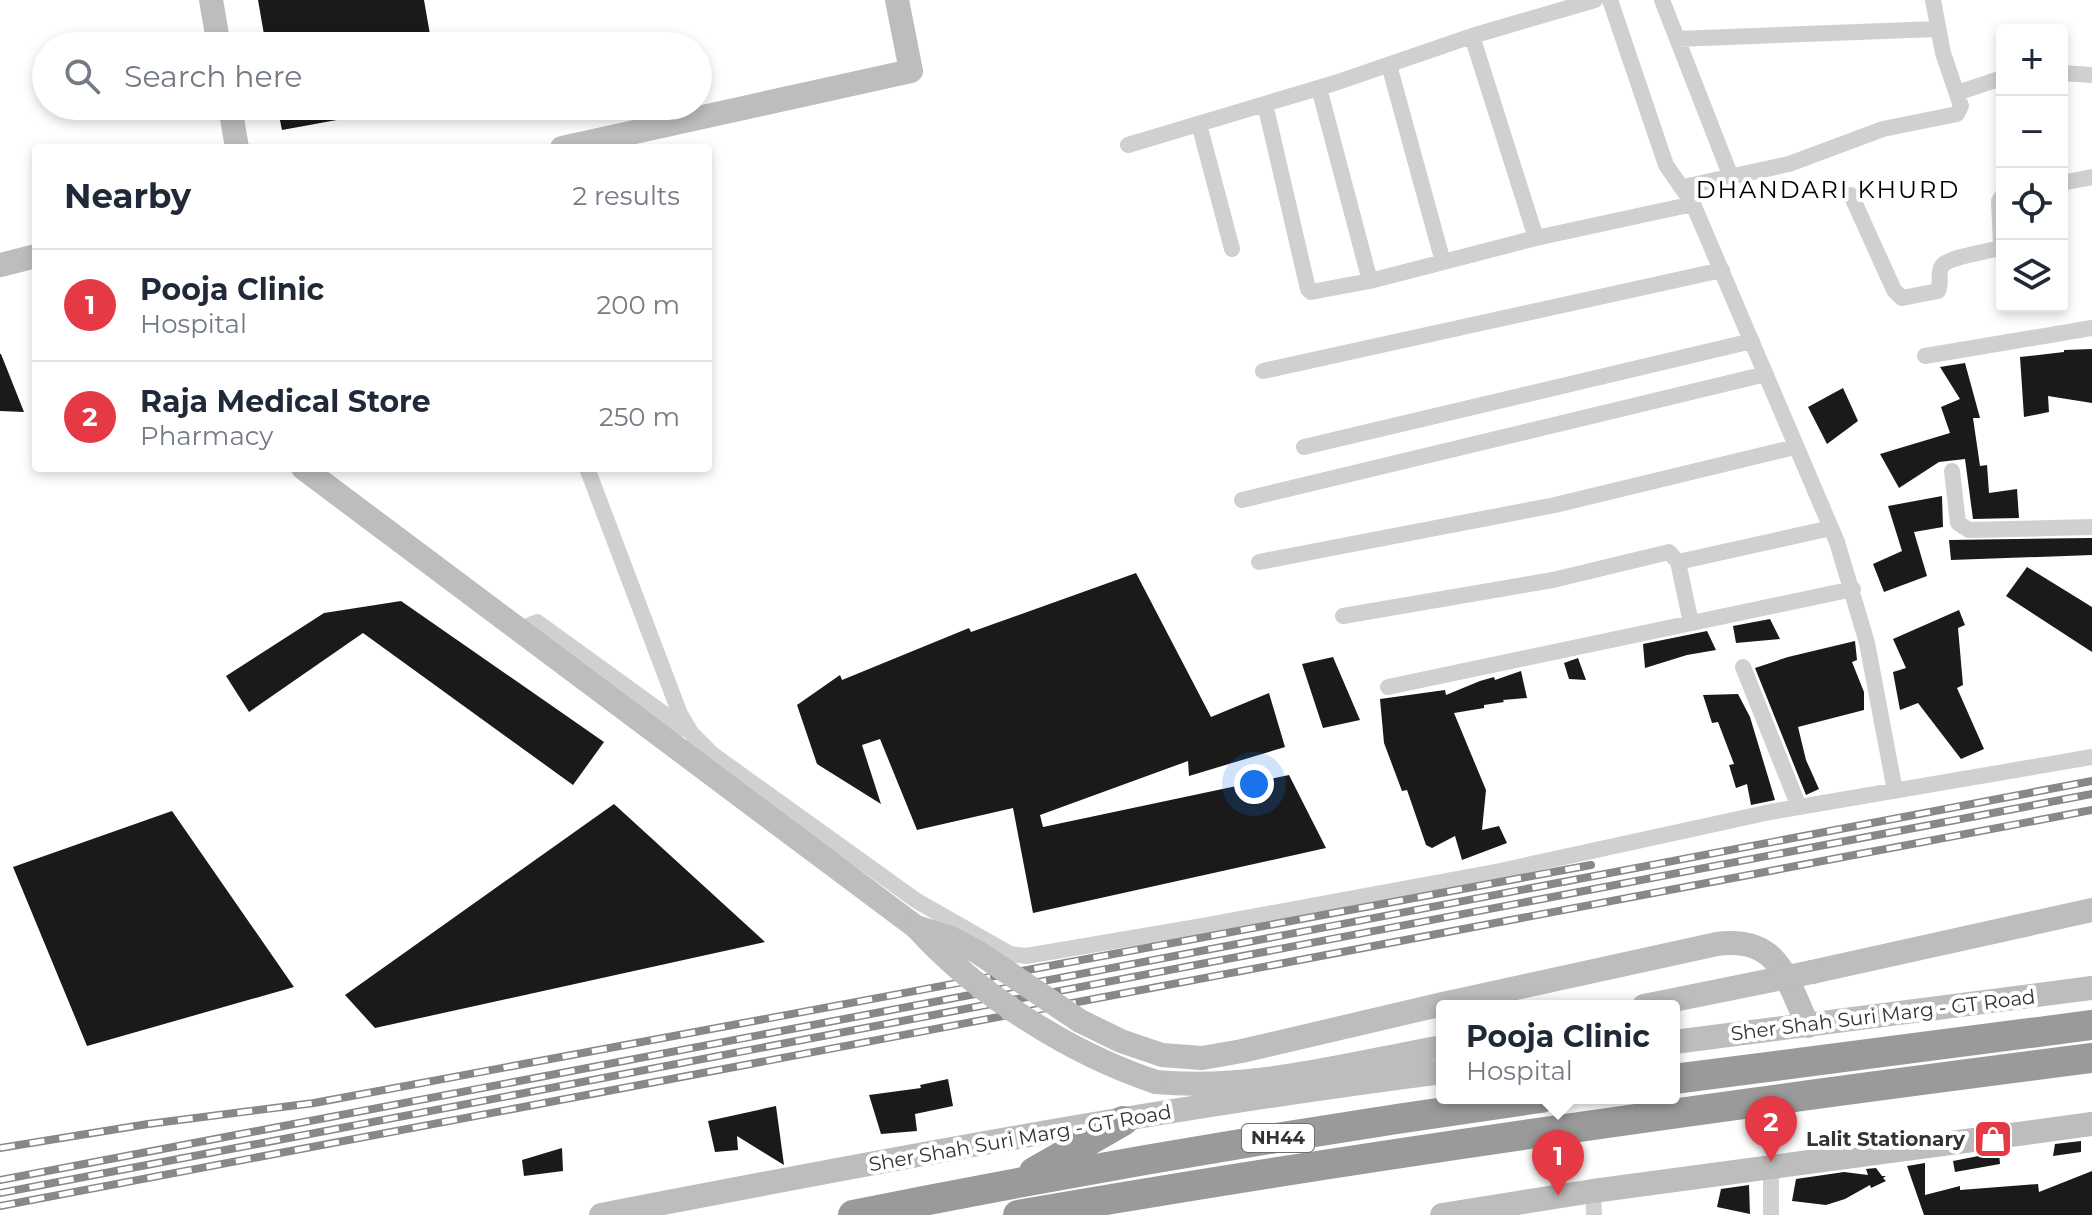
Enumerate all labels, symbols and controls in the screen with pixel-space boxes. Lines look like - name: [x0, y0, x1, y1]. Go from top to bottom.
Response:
- map controls: [1996, 24, 2068, 312]
- button: +: [1996, 24, 2068, 96]
- search box: [32, 32, 712, 120]
- icon: search: [60, 54, 104, 98]
- text: Search here: [124, 58, 302, 95]
- button: −: [1996, 96, 2068, 168]
- button: locate: [1996, 168, 2068, 240]
- text: Nearby: [64, 175, 191, 217]
- district label: DHANDARI KHURD: [1696, 175, 1960, 204]
- text: 2 results: [572, 180, 680, 212]
- button: layers: [1996, 240, 2068, 312]
- text: Pooja Clinic: [140, 271, 324, 308]
- text: 1: [85, 289, 95, 321]
- text: 200 m: [596, 289, 680, 321]
- text: Hospital: [140, 308, 247, 340]
- text: Raja Medical Store: [140, 383, 431, 420]
- text: 2: [82, 401, 98, 433]
- text: 250 m: [599, 401, 680, 433]
- text: Pharmacy: [140, 420, 273, 452]
- your location: [1234, 764, 1274, 804]
- street label: Sher Shah Suri Marg - GT Road: [1729, 984, 2037, 1046]
- popup: [1436, 1000, 1680, 1104]
- text: Pooja Clinic: [1466, 1018, 1650, 1055]
- text: Hospital: [1466, 1055, 1573, 1087]
- pin: 2: [1745, 1096, 1797, 1162]
- street label: Sher Shah Suri Marg - GT Road: [867, 1100, 1173, 1176]
- shop icon: Lalit Stationary: [1972, 1118, 2014, 1160]
- road number: NH44: [1242, 1124, 1314, 1152]
- place label: Lalit Stationary: [1806, 1127, 1966, 1151]
- pin: 1: [1532, 1130, 1584, 1196]

